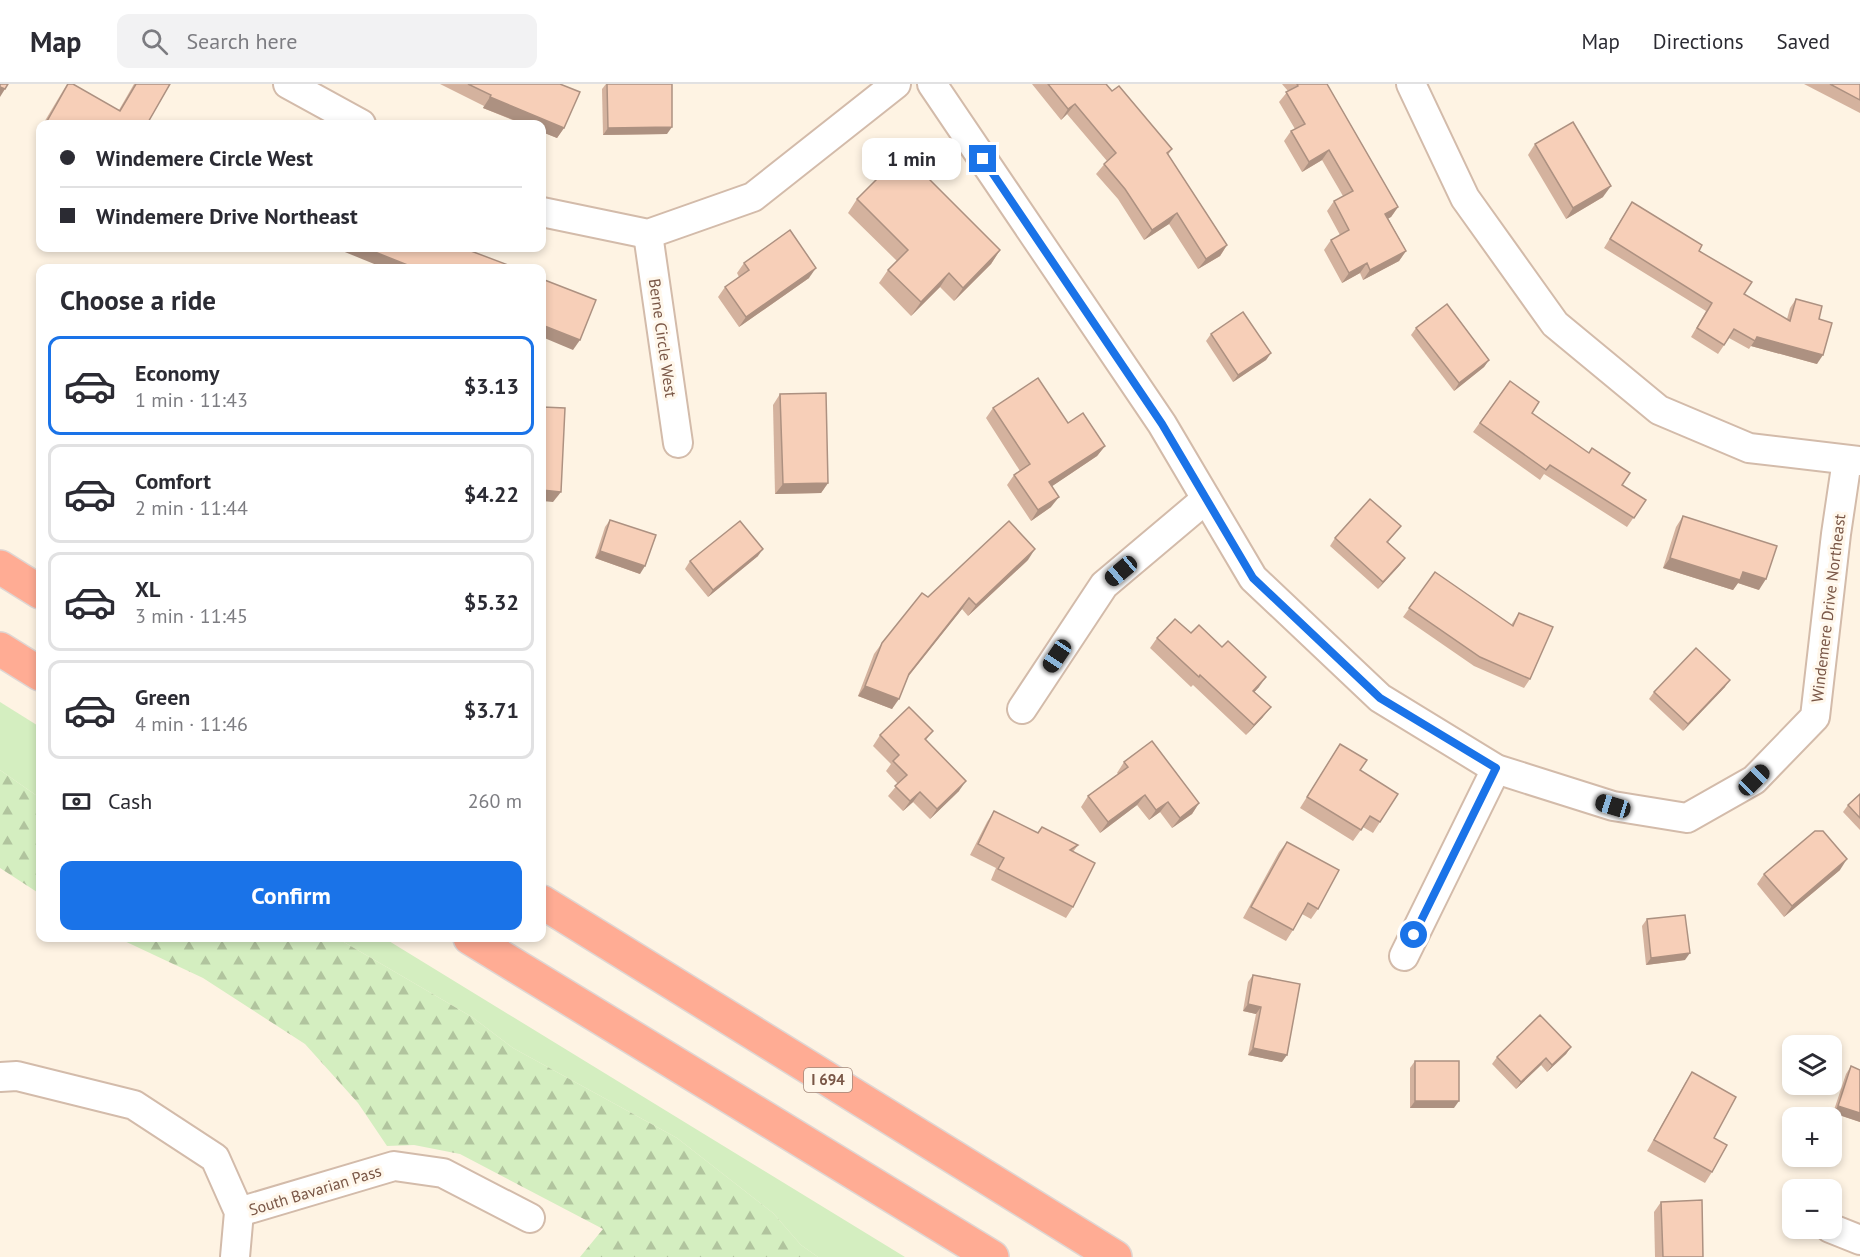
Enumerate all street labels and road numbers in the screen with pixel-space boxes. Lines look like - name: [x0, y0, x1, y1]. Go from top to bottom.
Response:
- street label: Berne Circle West: [645, 277, 681, 399]
- street label: Windemere Drive Northeast: [1807, 512, 1850, 703]
- road number: I 694: [804, 1068, 852, 1092]
- street label: South Bavarian Pass: [246, 1160, 384, 1220]

